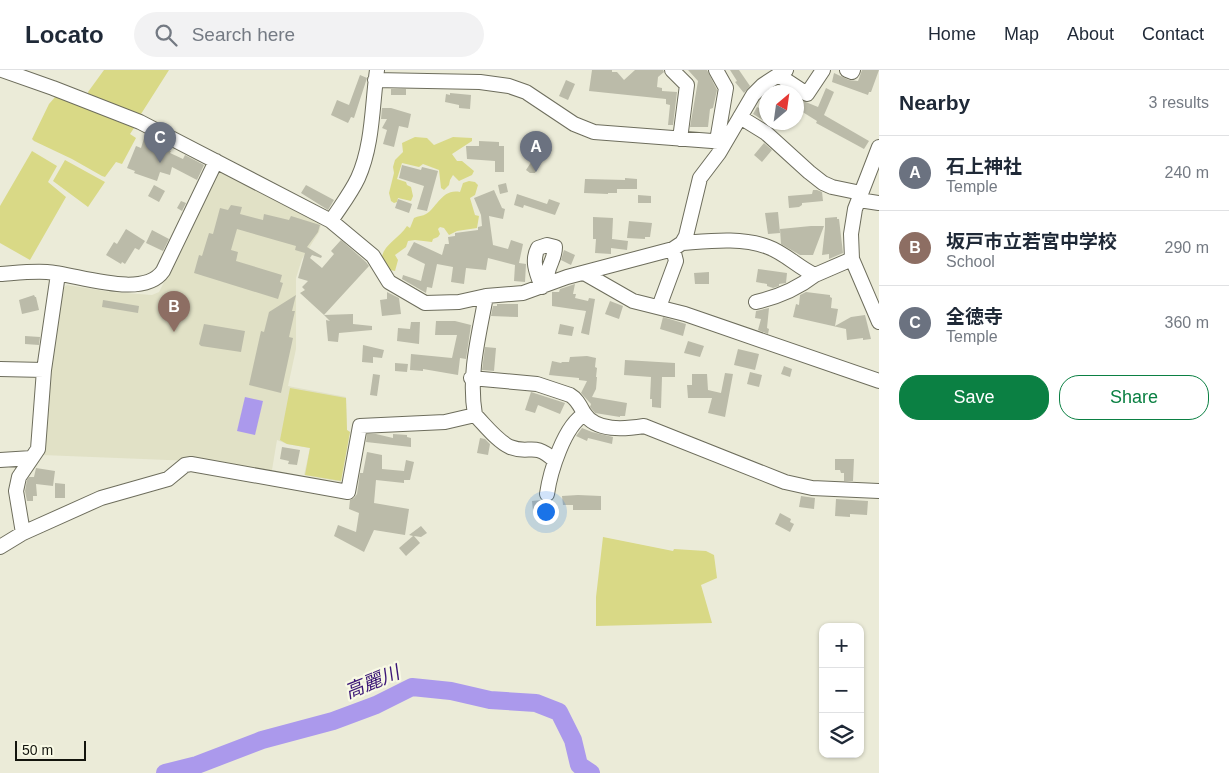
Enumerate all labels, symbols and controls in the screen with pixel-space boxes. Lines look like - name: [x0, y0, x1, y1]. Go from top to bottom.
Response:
- search box: [134, 12, 484, 57]
- text: Locato: [25, 21, 104, 48]
- icon: search: [152, 21, 180, 49]
- text: Search here: [192, 24, 295, 45]
- text: Home: [928, 24, 976, 44]
- text: Map: [1004, 24, 1039, 44]
- text: About: [1067, 24, 1114, 44]
- text: Contact: [1142, 24, 1204, 44]
- north arrow: [759, 85, 804, 130]
- text: Nearby: [899, 91, 970, 114]
- text: 3 results: [1149, 94, 1209, 111]
- pin: C: [144, 122, 176, 163]
- pin: A: [520, 131, 552, 172]
- text: 石上神社: [946, 156, 1022, 177]
- text: A: [909, 164, 921, 181]
- text: 240 m: [1165, 164, 1209, 181]
- text: Temple: [946, 178, 998, 195]
- text: 坂戸市立若宮中学校: [946, 231, 1117, 252]
- text: B: [909, 239, 921, 256]
- text: 290 m: [1165, 239, 1209, 256]
- text: School: [946, 253, 995, 270]
- pin: B: [158, 291, 190, 332]
- text: 全徳寺: [946, 306, 1003, 327]
- text: C: [909, 314, 921, 331]
- text: 360 m: [1165, 314, 1209, 331]
- text: Temple: [946, 328, 998, 345]
- button: Save: [899, 375, 1049, 420]
- button: Share: [1059, 375, 1209, 420]
- your location: [533, 499, 559, 525]
- map controls: [819, 623, 864, 758]
- button: +: [819, 623, 864, 668]
- water label: 高麗川: [342, 661, 404, 702]
- button: −: [819, 668, 864, 713]
- button: layers: [819, 713, 864, 758]
- scale bar: [15, 738, 86, 761]
- text: 50 m: [22, 742, 53, 758]

